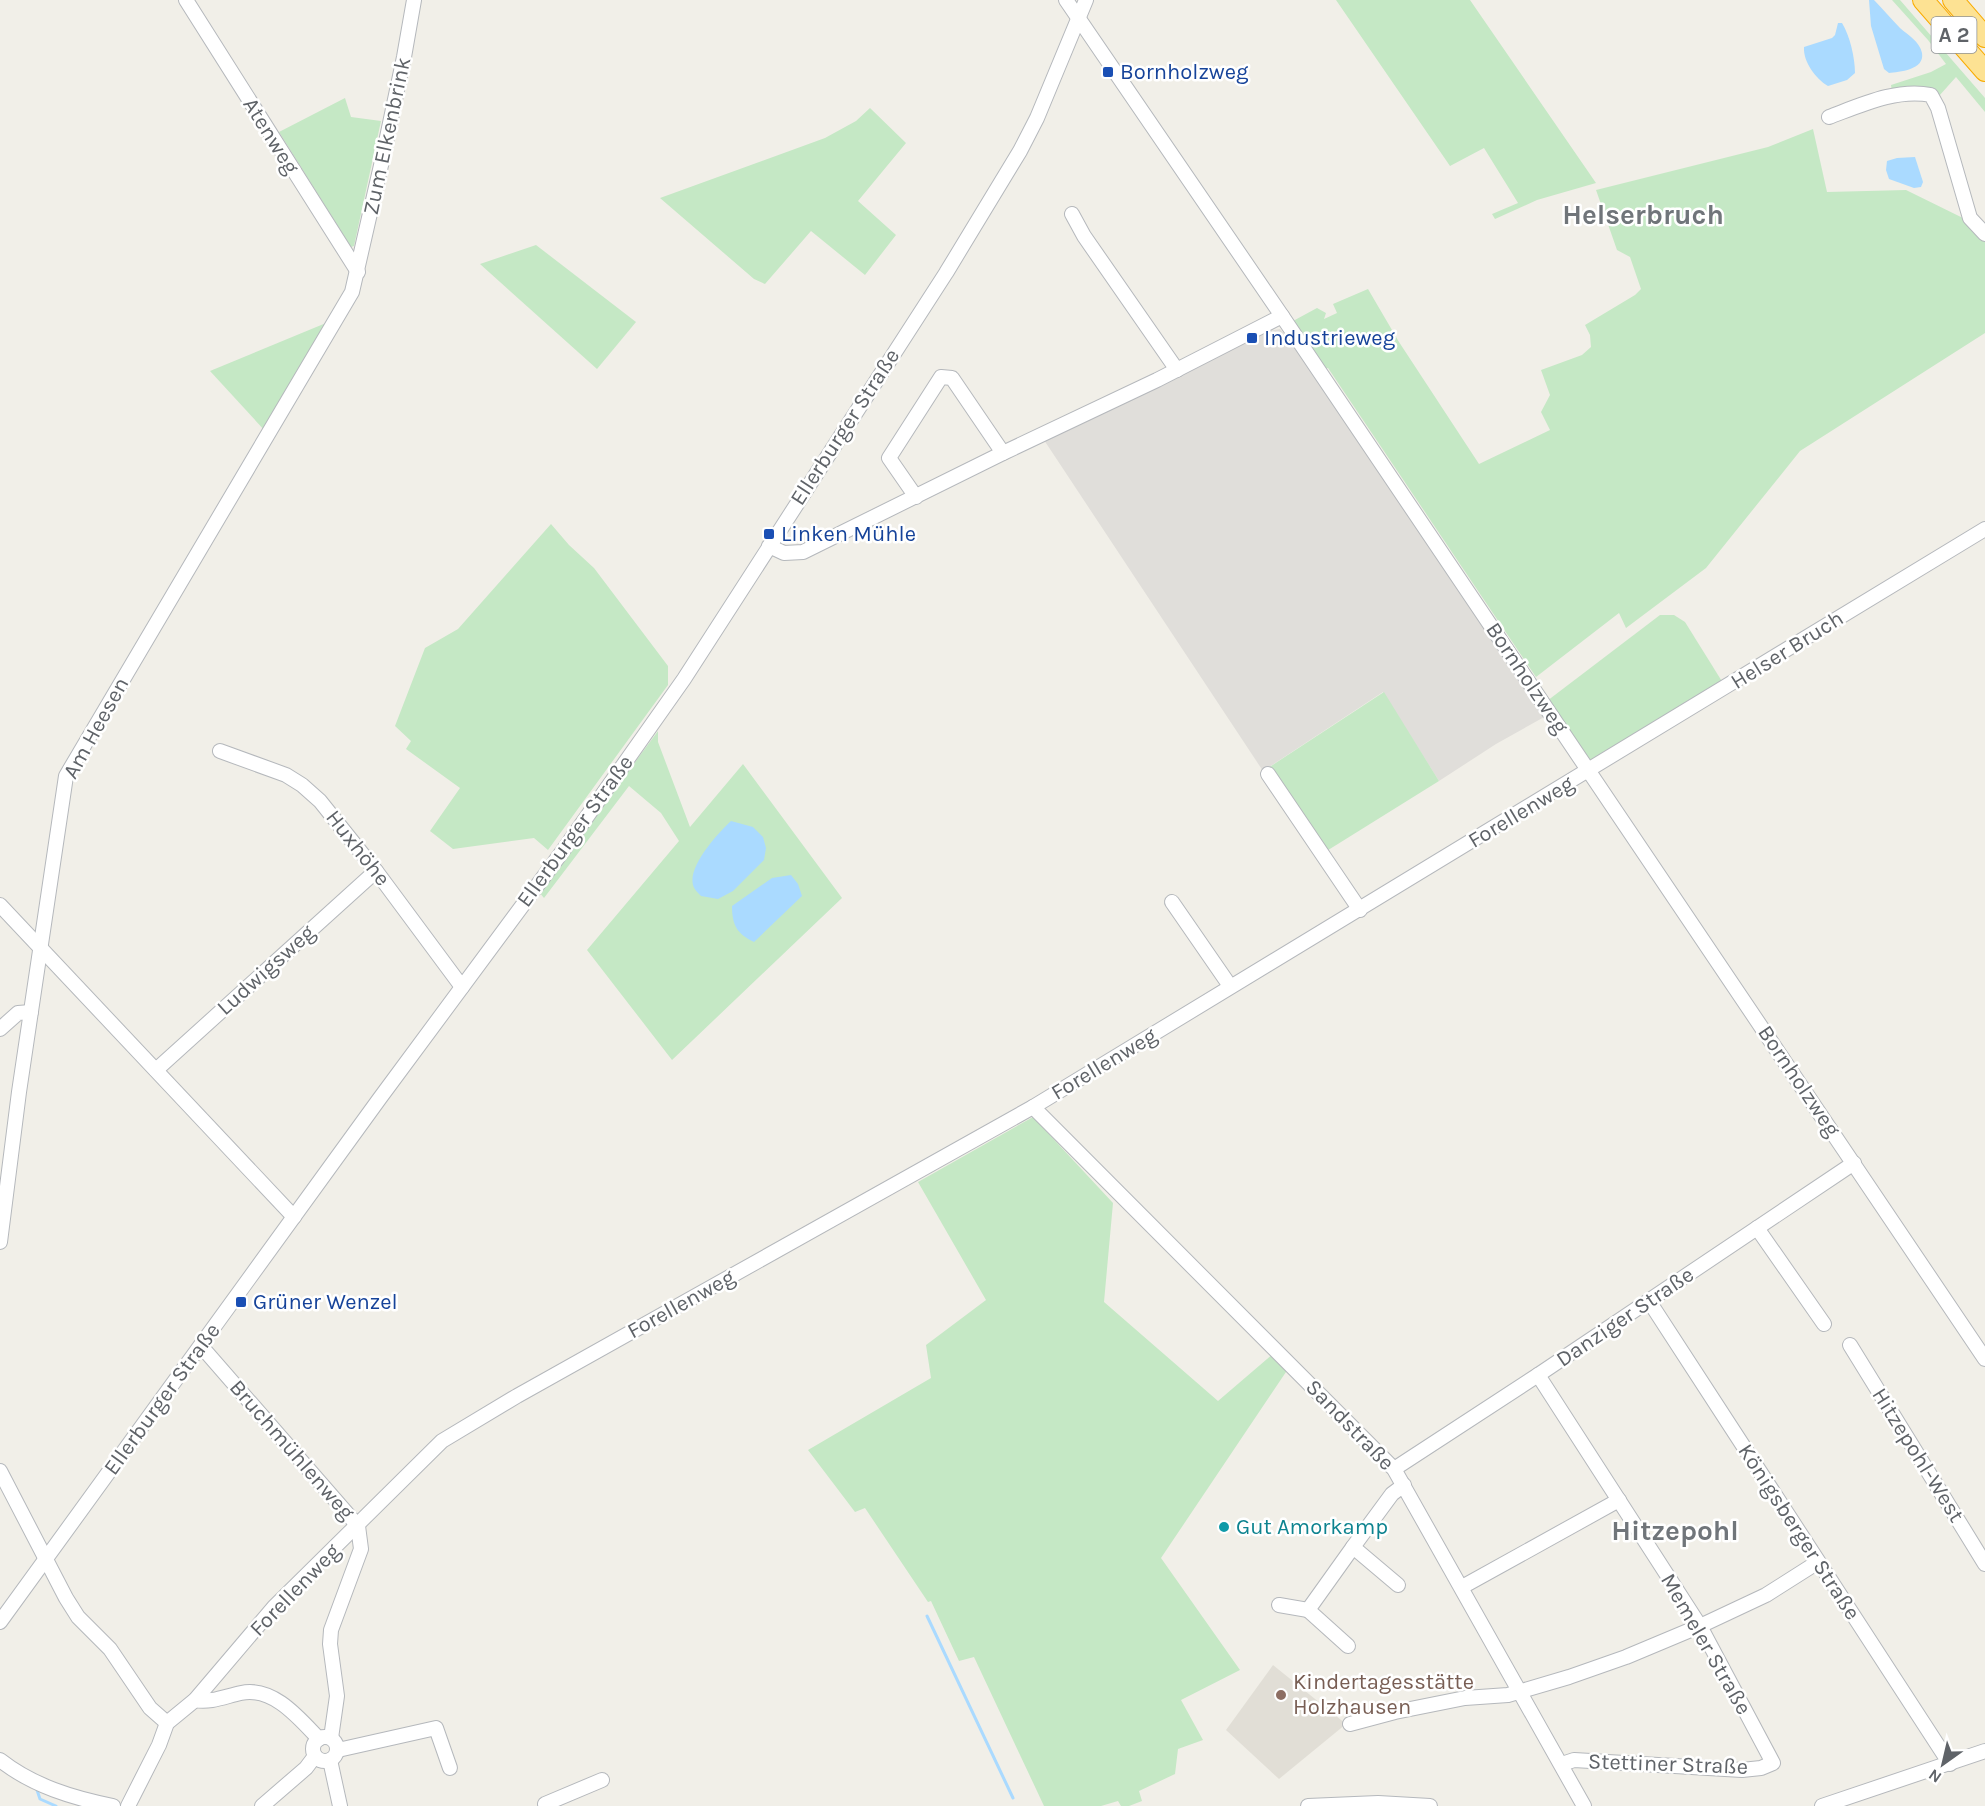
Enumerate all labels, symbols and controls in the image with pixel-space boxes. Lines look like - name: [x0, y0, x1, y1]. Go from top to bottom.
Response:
- road number: A 2: [1932, 17, 1976, 53]
- street label: Zum Elkenbrink: [358, 55, 416, 217]
- place label: Bornholzweg: [1120, 59, 1249, 85]
- marker: Bornholzweg: [1101, 65, 1115, 79]
- street label: Atenweg: [237, 93, 305, 179]
- district label: Helserbruch: [1562, 198, 1724, 231]
- place label: Industrieweg: [1264, 325, 1396, 351]
- marker: Industrieweg: [1245, 331, 1259, 345]
- street label: Ellerburger Straße: [785, 344, 905, 510]
- place label: Linken Mühle: [781, 521, 916, 547]
- marker: Linken Mühle: [762, 527, 776, 541]
- street label: Helser Bruch: [1726, 605, 1848, 695]
- street label: Bornholzweg: [1480, 617, 1574, 739]
- street label: Am Heesen: [58, 673, 134, 783]
- street label: Ellerburger Straße: [511, 750, 639, 912]
- street label: Forellenweg: [1463, 770, 1579, 854]
- street label: Huxhöhe: [320, 805, 396, 891]
- street label: Ludwigsweg: [212, 919, 321, 1021]
- street label: Bornholzweg: [1752, 1020, 1846, 1142]
- street label: Forellenweg: [1046, 1022, 1162, 1106]
- street label: Danziger Straße: [1551, 1261, 1699, 1373]
- street label: Forellenweg: [623, 1264, 740, 1344]
- place label: Grüner Wenzel: [253, 1289, 398, 1315]
- marker: Grüner Wenzel: [234, 1295, 248, 1309]
- street label: Ellerburger Straße: [98, 1318, 226, 1480]
- street label: Sandstraße: [1300, 1374, 1400, 1476]
- street label: Bruchmühlenweg: [224, 1375, 360, 1526]
- street label: Hitzepohl-West: [1866, 1383, 1970, 1527]
- street label: Königsberger Straße: [1732, 1439, 1866, 1625]
- place label: Gut Amorkamp: [1236, 1514, 1388, 1540]
- district label: Hitzepohl: [1611, 1514, 1739, 1547]
- marker: Gut Amorkamp: [1217, 1520, 1231, 1534]
- street label: Forellenweg: [244, 1538, 346, 1642]
- street label: Memeler Straße: [1655, 1569, 1757, 1719]
- place label: Kindertagesstätte Holzhausen: [1293, 1669, 1474, 1720]
- marker: Kindertagesstätte Holzhausen: [1274, 1688, 1288, 1702]
- north arrow: [1913, 1734, 1973, 1794]
- street label: Stettiner Straße: [1588, 1748, 1748, 1780]
- text: N: [1925, 1765, 1945, 1787]

